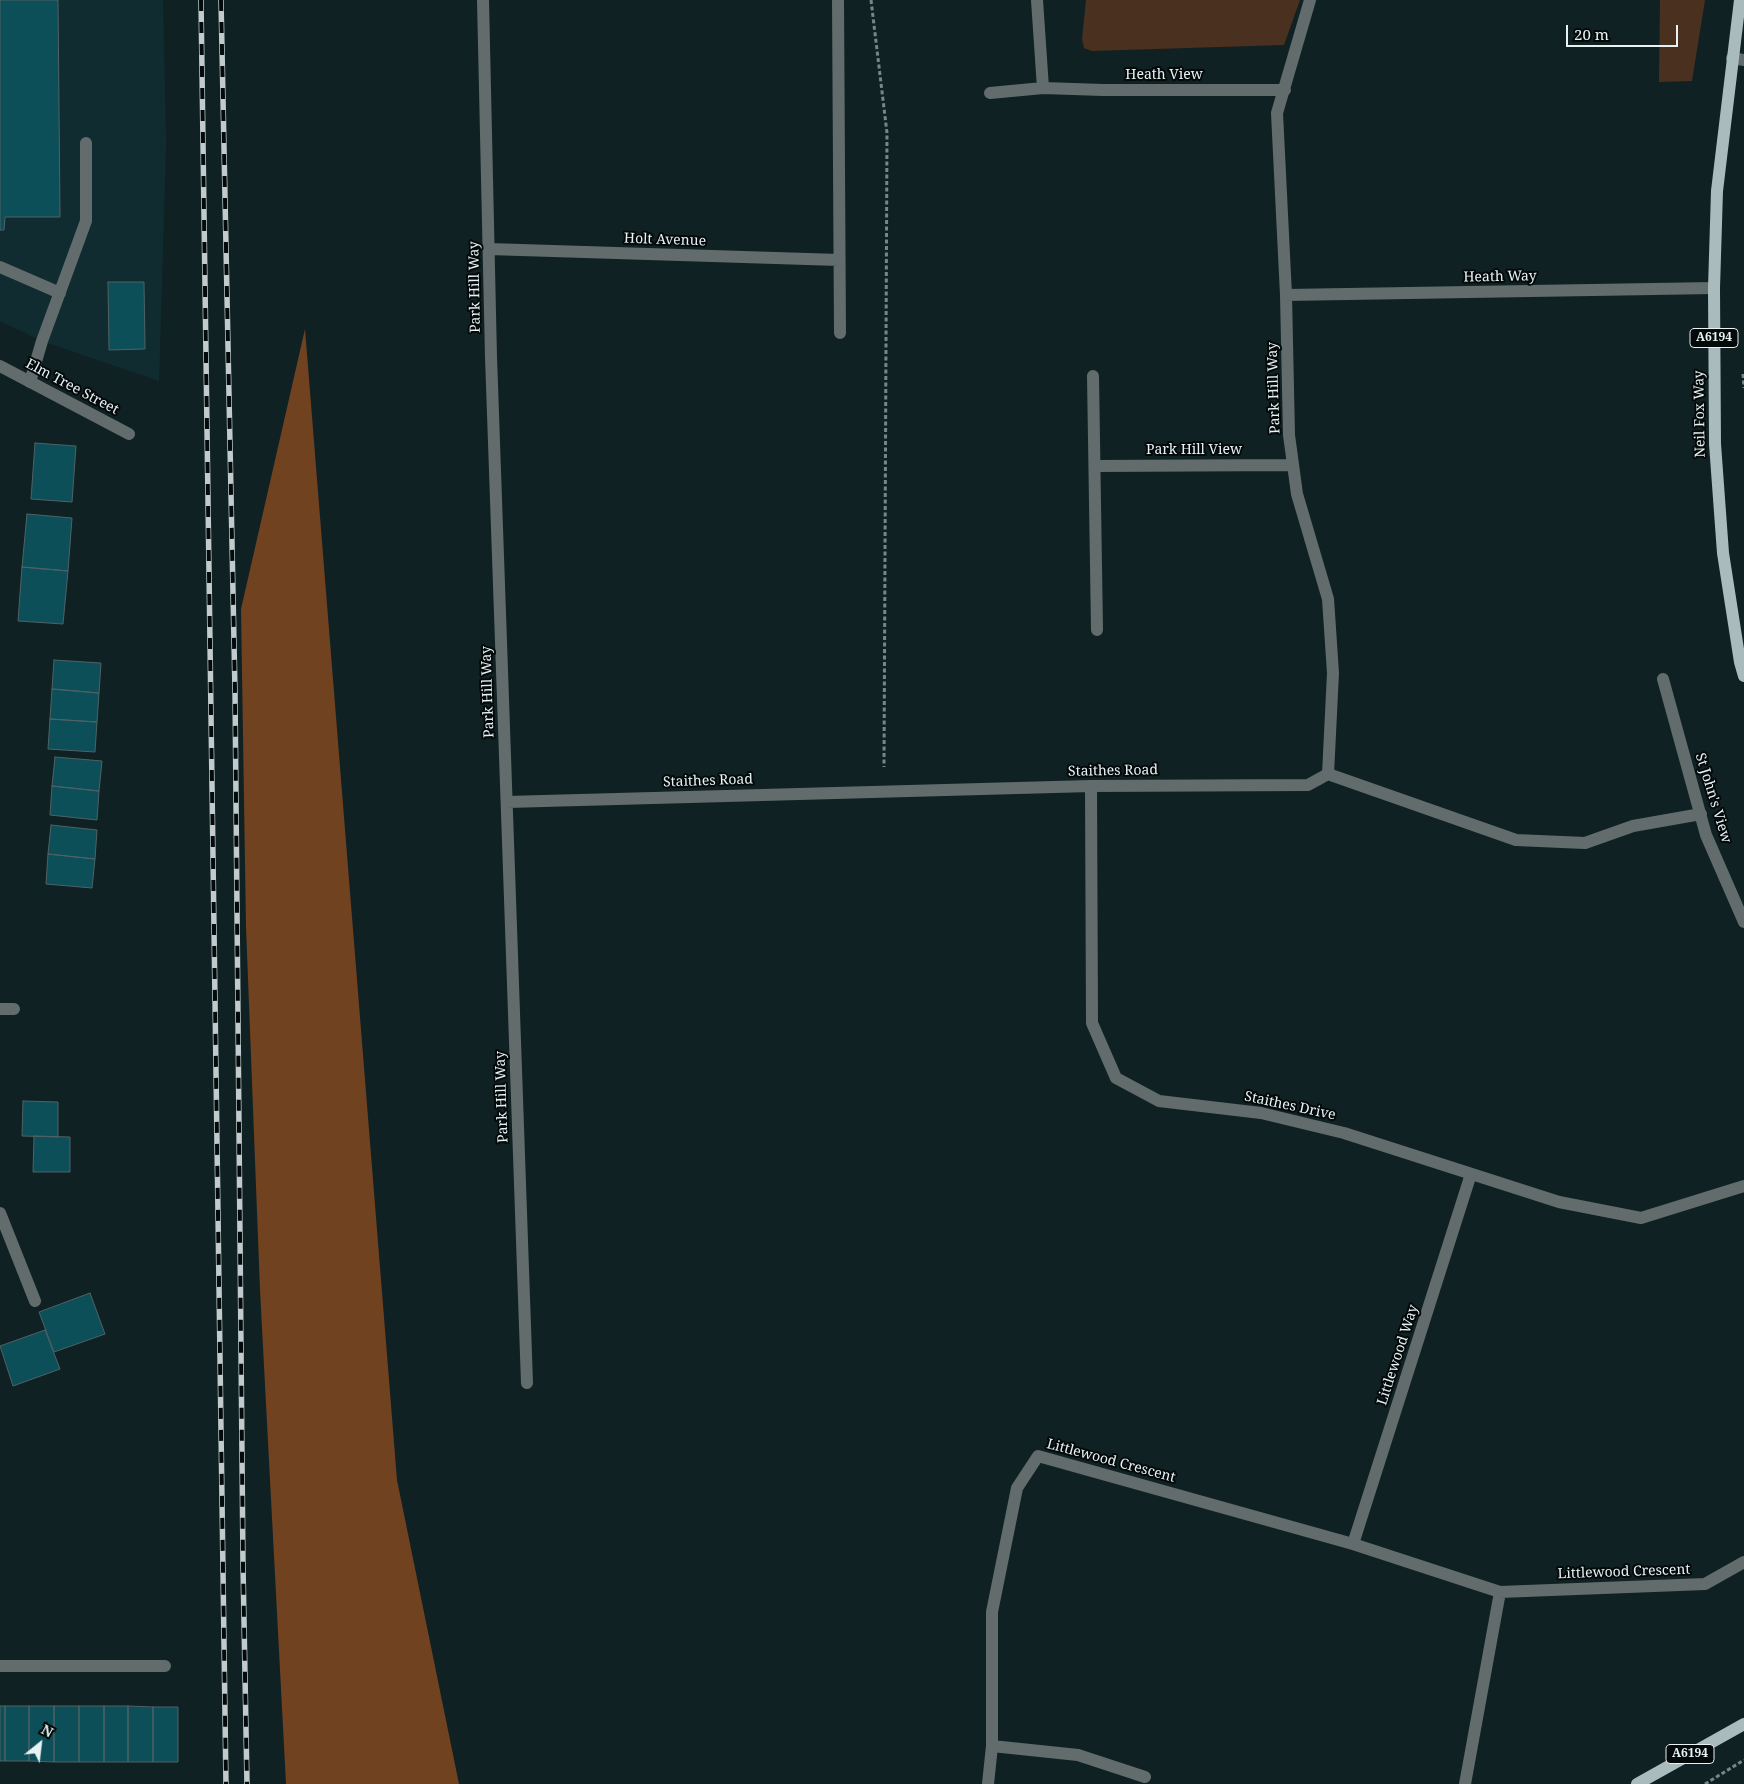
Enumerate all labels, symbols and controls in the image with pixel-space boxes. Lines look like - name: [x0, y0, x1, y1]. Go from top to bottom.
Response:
- scale bar: [1569, 15, 1682, 47]
- text: 20 m: [1574, 24, 1609, 44]
- street label: Heath View: [1125, 67, 1203, 83]
- street label: Holt Avenue: [624, 230, 706, 250]
- street label: Park Hill Way: [466, 241, 484, 333]
- street label: Heath Way: [1463, 268, 1537, 286]
- road number: A6194: [1690, 328, 1738, 348]
- street label: Park Hill Way: [1264, 342, 1284, 434]
- street label: Elm Tree Street: [23, 355, 121, 419]
- street label: Neil Fox Way: [1691, 370, 1709, 458]
- street label: Park Hill View: [1146, 442, 1242, 458]
- street label: Park Hill Way: [478, 646, 498, 738]
- street label: St John's View: [1691, 751, 1735, 845]
- street label: Staithes Road: [1068, 762, 1158, 780]
- street label: Staithes Road: [663, 771, 753, 791]
- street label: Park Hill Way: [492, 1051, 512, 1143]
- street label: Staithes Drive: [1243, 1088, 1337, 1124]
- street label: Littlewood Way: [1374, 1303, 1422, 1407]
- street label: Littlewood Crescent: [1045, 1436, 1177, 1486]
- street label: Littlewood Crescent: [1557, 1561, 1691, 1583]
- north arrow: [15, 1719, 65, 1769]
- text: N: [38, 1719, 57, 1741]
- road number: A6194: [1666, 1745, 1714, 1764]

